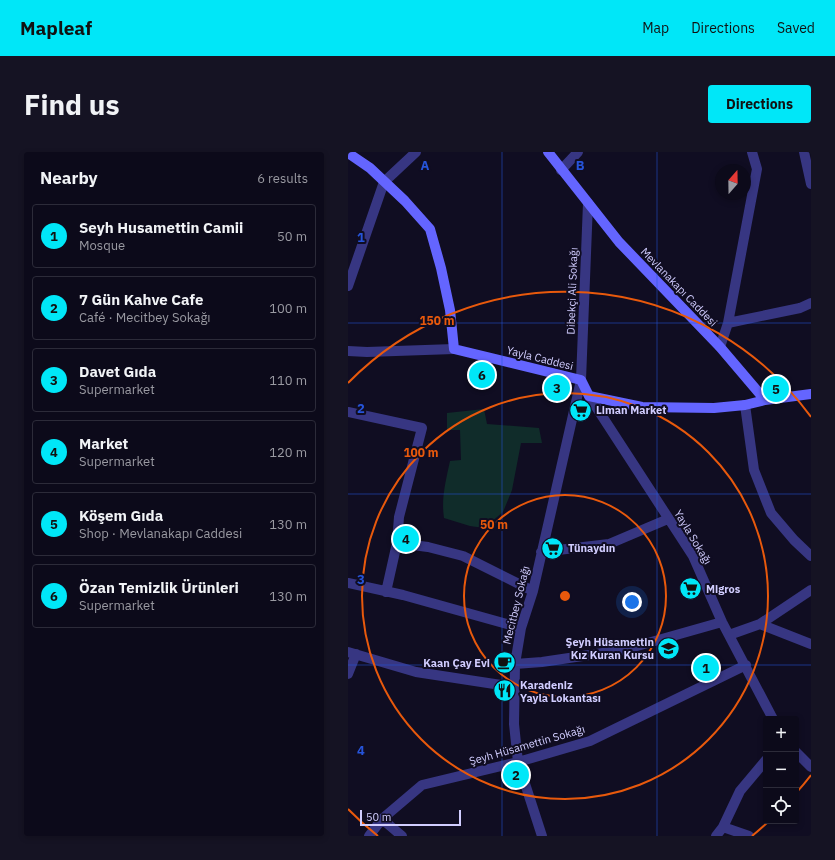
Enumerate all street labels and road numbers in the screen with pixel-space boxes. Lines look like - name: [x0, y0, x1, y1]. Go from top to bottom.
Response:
- street label: Mevlanakapı Caddesi: [638, 245, 720, 329]
- street label: Dibekçi Ali Sokağı: [563, 247, 581, 335]
- street label: Yayla Caddesi: [505, 343, 575, 373]
- street label: Yayla Sokağı: [671, 507, 715, 567]
- street label: Meсitbey Sokağı: [499, 564, 533, 646]
- street label: Şeyh Hüsamettin Sokağı: [468, 722, 586, 768]

